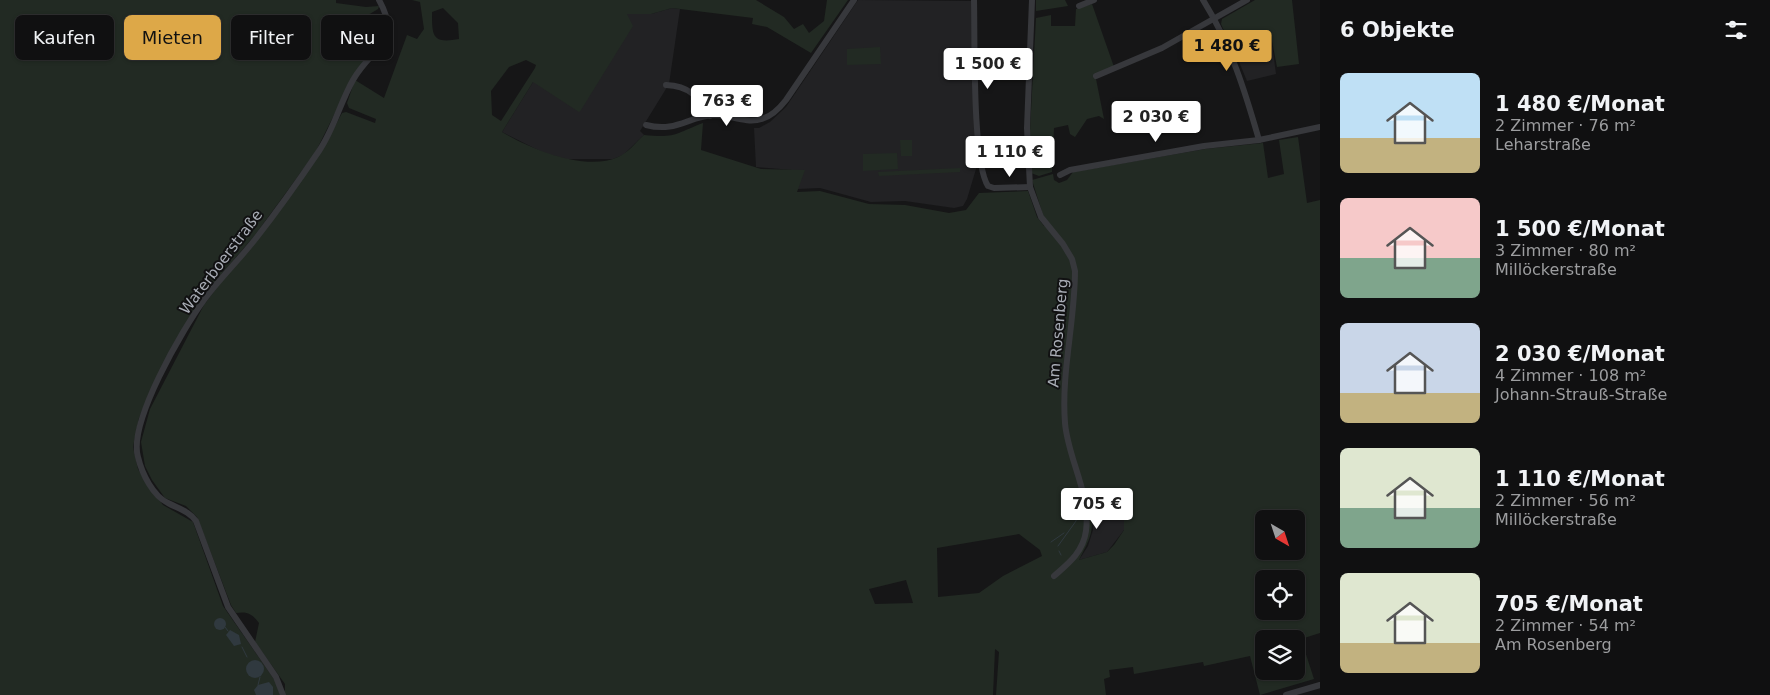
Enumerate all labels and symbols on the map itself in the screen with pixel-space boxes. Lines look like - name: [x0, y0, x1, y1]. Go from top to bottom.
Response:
- pin: 1 480 €: [1181, 30, 1273, 72]
- pin: 1 500 €: [942, 48, 1034, 90]
- pin: 763 €: [692, 84, 762, 127]
- pin: 2 030 €: [1110, 100, 1202, 143]
- pin: 1 110 €: [964, 136, 1056, 178]
- street label: Waterboerstraße: [176, 206, 266, 318]
- street label: Am Rosenberg: [1044, 278, 1072, 388]
- pin: 705 €: [1062, 488, 1132, 530]
- north arrow: [1255, 510, 1305, 560]

